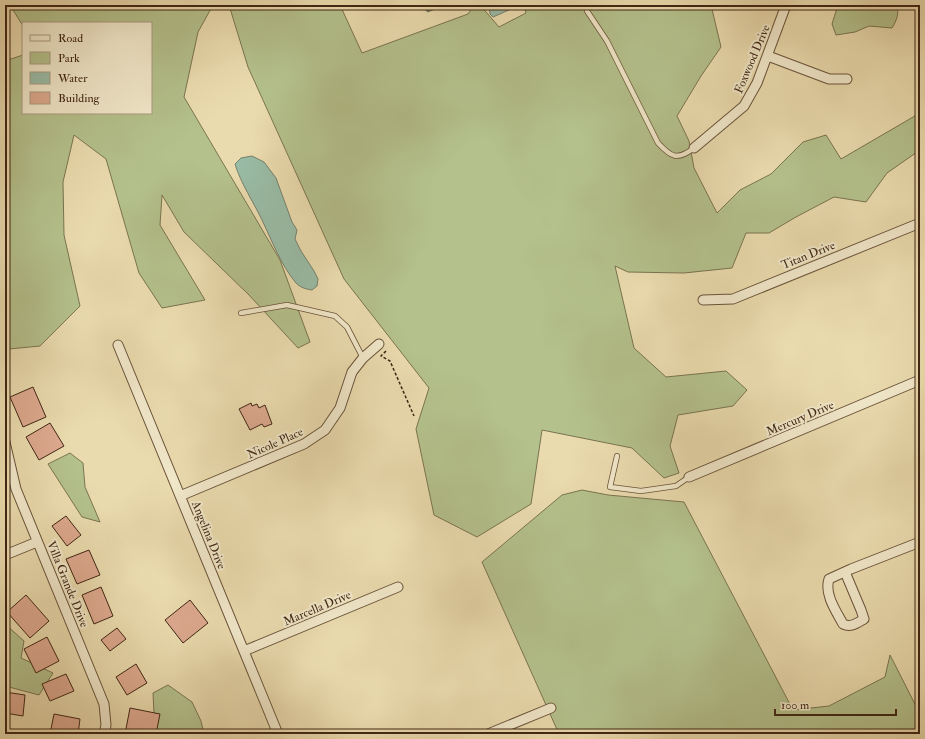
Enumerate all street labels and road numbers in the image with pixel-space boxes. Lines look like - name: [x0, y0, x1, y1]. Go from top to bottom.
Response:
- street label: Foxwood Drive: [731, 23, 774, 96]
- street label: Titan Drive: [779, 238, 837, 273]
- street label: Mercury Drive: [764, 398, 836, 439]
- street label: Nicole Place: [245, 424, 306, 462]
- street label: Angelina Drive: [188, 498, 229, 571]
- street label: Villa Grande Drive: [43, 539, 92, 630]
- street label: Marcella Drive: [281, 588, 353, 629]

